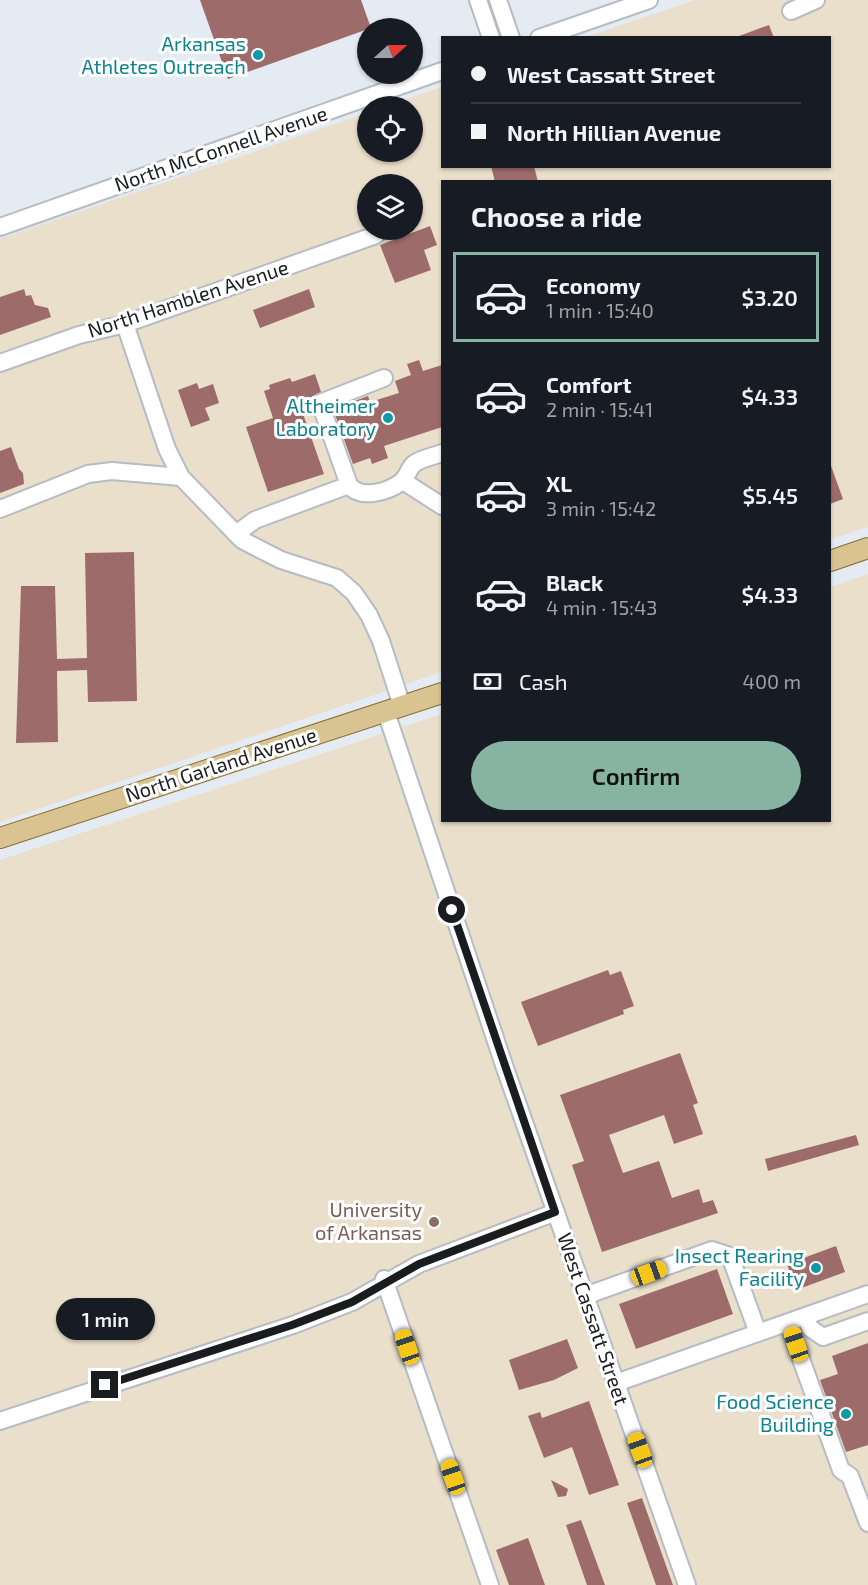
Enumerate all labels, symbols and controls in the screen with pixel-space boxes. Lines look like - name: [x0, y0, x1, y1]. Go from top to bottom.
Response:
- north arrow: [357, 18, 423, 84]
- map controls: [357, 18, 423, 240]
- place label: Arkansas Athletes Outreach: [82, 31, 246, 78]
- marker: Arkansas Athletes Outreach: [251, 48, 265, 62]
- text: West Cassatt Street: [507, 61, 715, 87]
- button: locate: [357, 96, 423, 162]
- street label: North McConnell Avenue: [111, 100, 330, 196]
- text: North Hillian Avenue: [507, 119, 721, 145]
- button: layers: [357, 174, 423, 240]
- text: Choose a ride: [471, 200, 642, 232]
- street label: North Hamblen Avenue: [84, 254, 291, 342]
- icon: car: [474, 270, 528, 324]
- text: Economy: [546, 272, 641, 298]
- text: $3.20: [742, 284, 798, 310]
- text: 1 min · 15:40: [546, 298, 654, 322]
- icon: car: [474, 369, 528, 423]
- text: Comfort: [546, 371, 631, 397]
- text: $4.33: [742, 383, 798, 409]
- place label: Altheimer Laboratory: [275, 393, 376, 440]
- text: 2 min · 15:41: [546, 397, 653, 421]
- marker: Altheimer Laboratory: [381, 411, 395, 425]
- icon: car: [474, 468, 528, 522]
- text: XL: [546, 470, 572, 496]
- text: $5.45: [743, 482, 798, 508]
- text: 3 min · 15:42: [546, 496, 656, 520]
- icon: car: [474, 567, 528, 621]
- text: Black: [546, 569, 603, 595]
- text: $4.33: [742, 581, 798, 607]
- text: 4 min · 15:43: [546, 595, 657, 619]
- icon: cash: [471, 665, 504, 698]
- text: Cash: [519, 668, 568, 694]
- text: 400 m: [743, 669, 801, 693]
- street label: North Garland Avenue: [122, 722, 319, 806]
- button: Confirm: [471, 741, 801, 810]
- route start: [438, 896, 465, 923]
- place label: University of Arkansas: [315, 1197, 422, 1244]
- marker: University of Arkansas: [427, 1215, 441, 1229]
- street label: West Cassatt Street: [553, 1229, 635, 1408]
- place label: Insect Rearing Facility: [675, 1243, 804, 1290]
- car: [629, 1258, 669, 1288]
- marker: Insect Rearing Facility: [809, 1261, 823, 1275]
- callout: 1 min: [56, 1298, 154, 1340]
- text: 1 min: [82, 1307, 129, 1331]
- car: [782, 1324, 810, 1364]
- car: [393, 1327, 421, 1367]
- route end: [91, 1371, 118, 1398]
- place label: Food Science Building: [716, 1389, 834, 1436]
- marker: Food Science Building: [839, 1407, 853, 1421]
- car: [625, 1430, 655, 1470]
- car: [439, 1457, 467, 1497]

